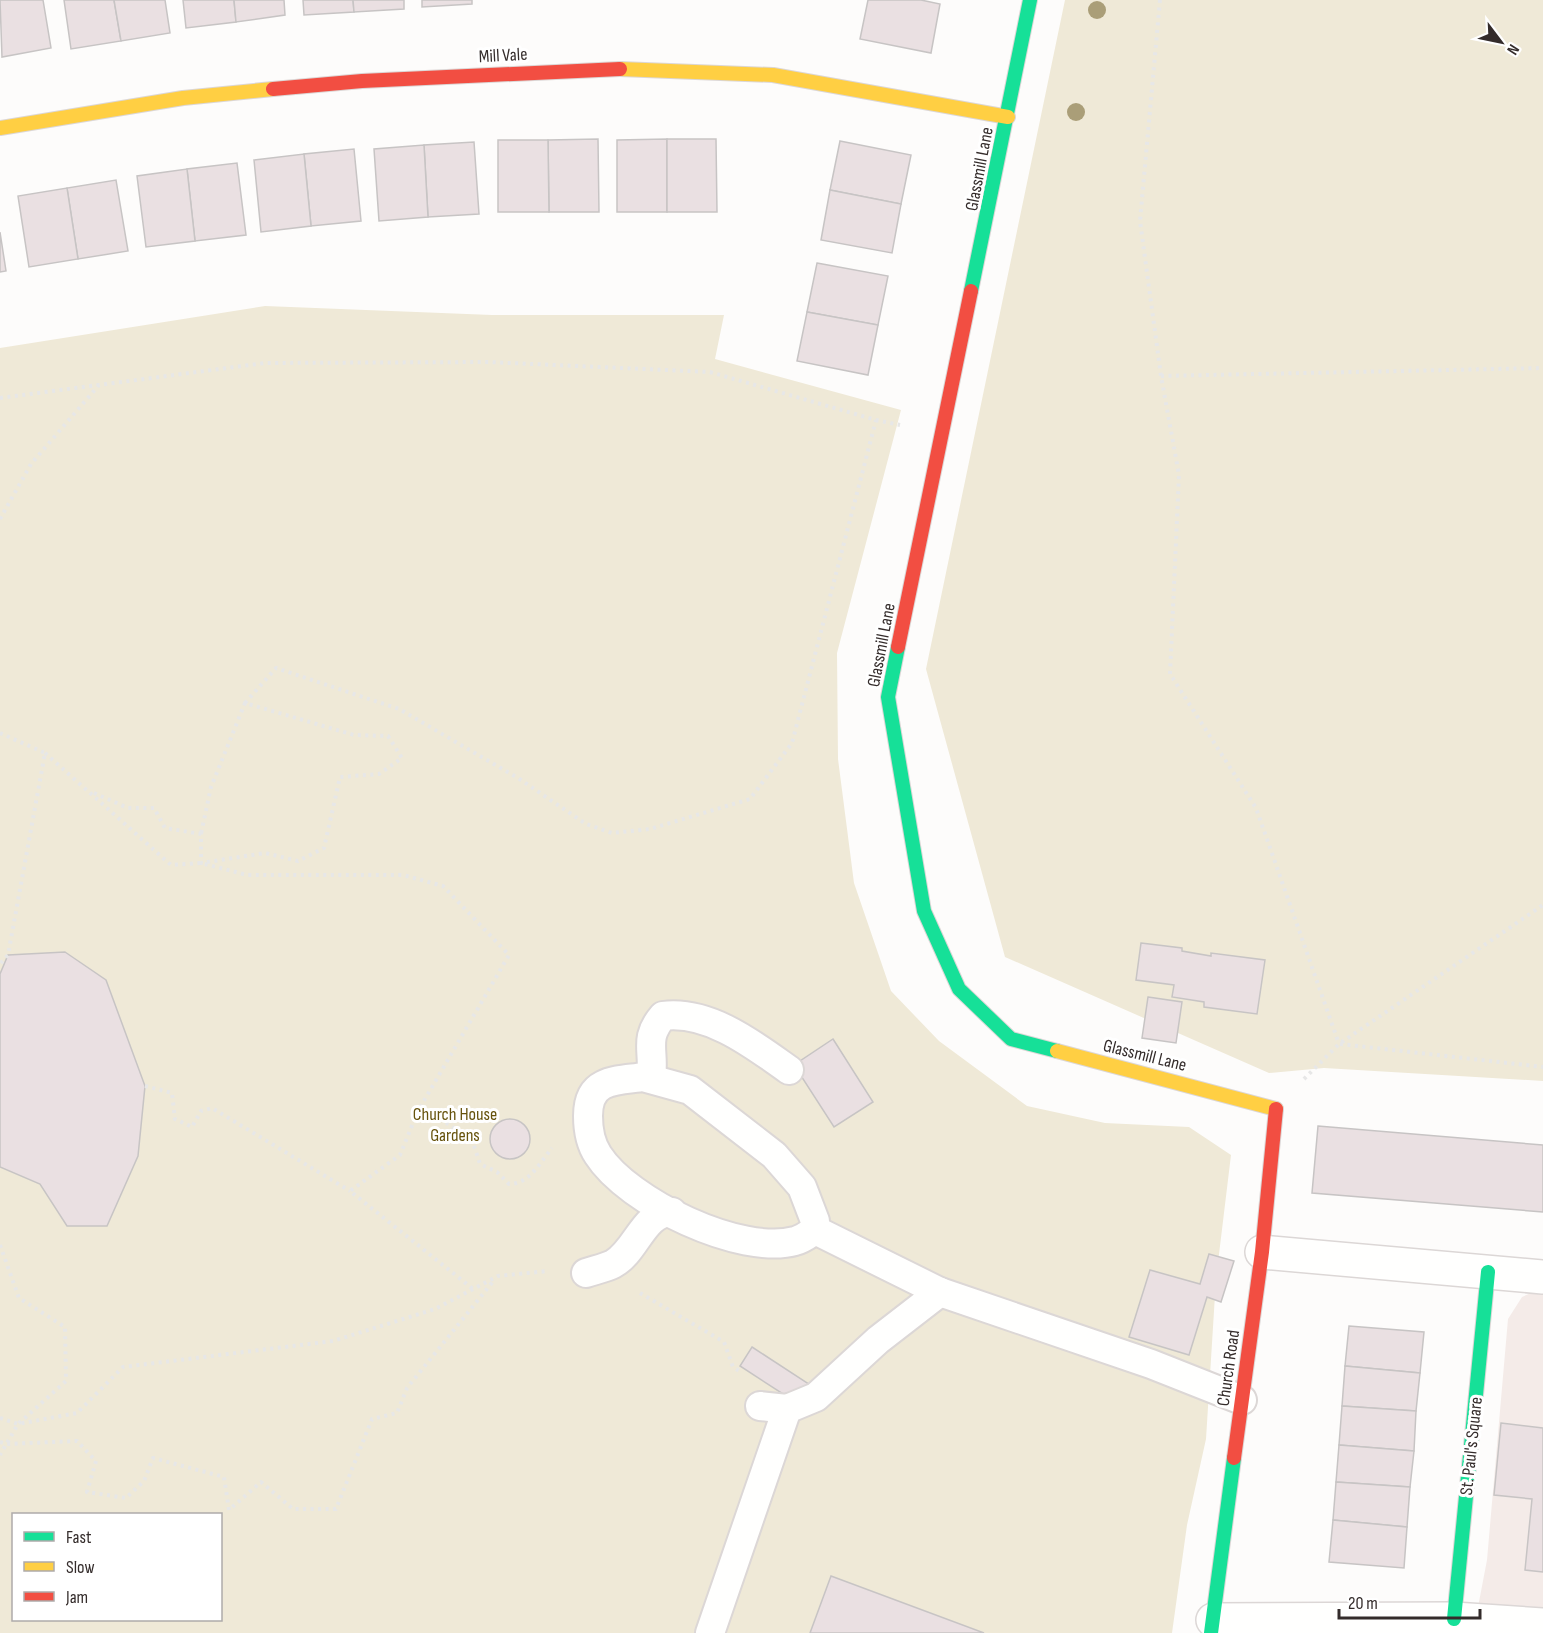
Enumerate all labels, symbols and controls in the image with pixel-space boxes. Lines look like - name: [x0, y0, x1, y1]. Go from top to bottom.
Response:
- north arrow: [1471, 12, 1531, 72]
- text: N: [1502, 40, 1523, 58]
- street label: Mill Vale: [478, 44, 528, 67]
- street label: Glassmill Lane: [961, 125, 998, 213]
- street label: Glassmill Lane: [863, 601, 900, 689]
- street label: Glassmill Lane: [1101, 1035, 1189, 1076]
- park label: Church House Gardens: [413, 1104, 497, 1146]
- street label: Church Road: [1213, 1329, 1244, 1407]
- street label: St. Paul's Square: [1456, 1396, 1487, 1496]
- legend: [12, 1513, 222, 1621]
- text: Fast: [66, 1527, 92, 1548]
- text: Slow: [66, 1557, 95, 1578]
- scale bar: [1339, 1582, 1480, 1620]
- text: Jam: [65, 1587, 88, 1608]
- text: 20 m: [1348, 1593, 1378, 1614]

